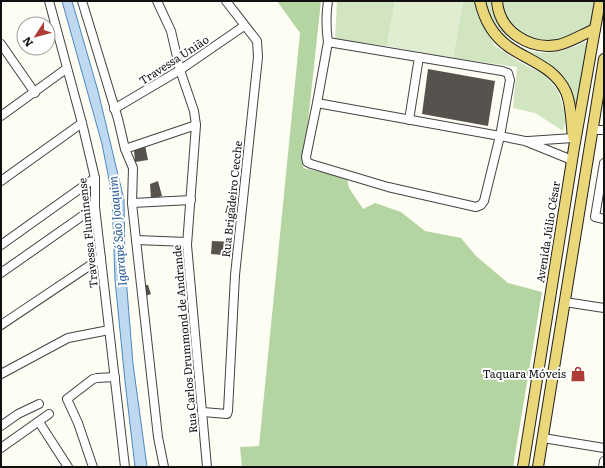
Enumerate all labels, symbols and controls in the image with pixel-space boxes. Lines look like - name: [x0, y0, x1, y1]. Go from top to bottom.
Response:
- north arrow: [16, 16, 56, 56]
- street label: Travessa União: [135, 31, 212, 88]
- text: N: [18, 34, 36, 51]
- street label: Rua Brigadeiro Cecche: [217, 139, 245, 258]
- water label: Igarapé São Joaquim: [103, 175, 131, 287]
- street label: Travessa Fluminense: [73, 177, 101, 289]
- street label: Avenida Júlio César: [531, 179, 563, 284]
- street label: Rua Carlos Drummond de Andrande: [168, 244, 200, 434]
- place label: Taquara Móveis: [482, 365, 566, 381]
- shop icon: Taquara Móveis: [569, 365, 587, 383]

